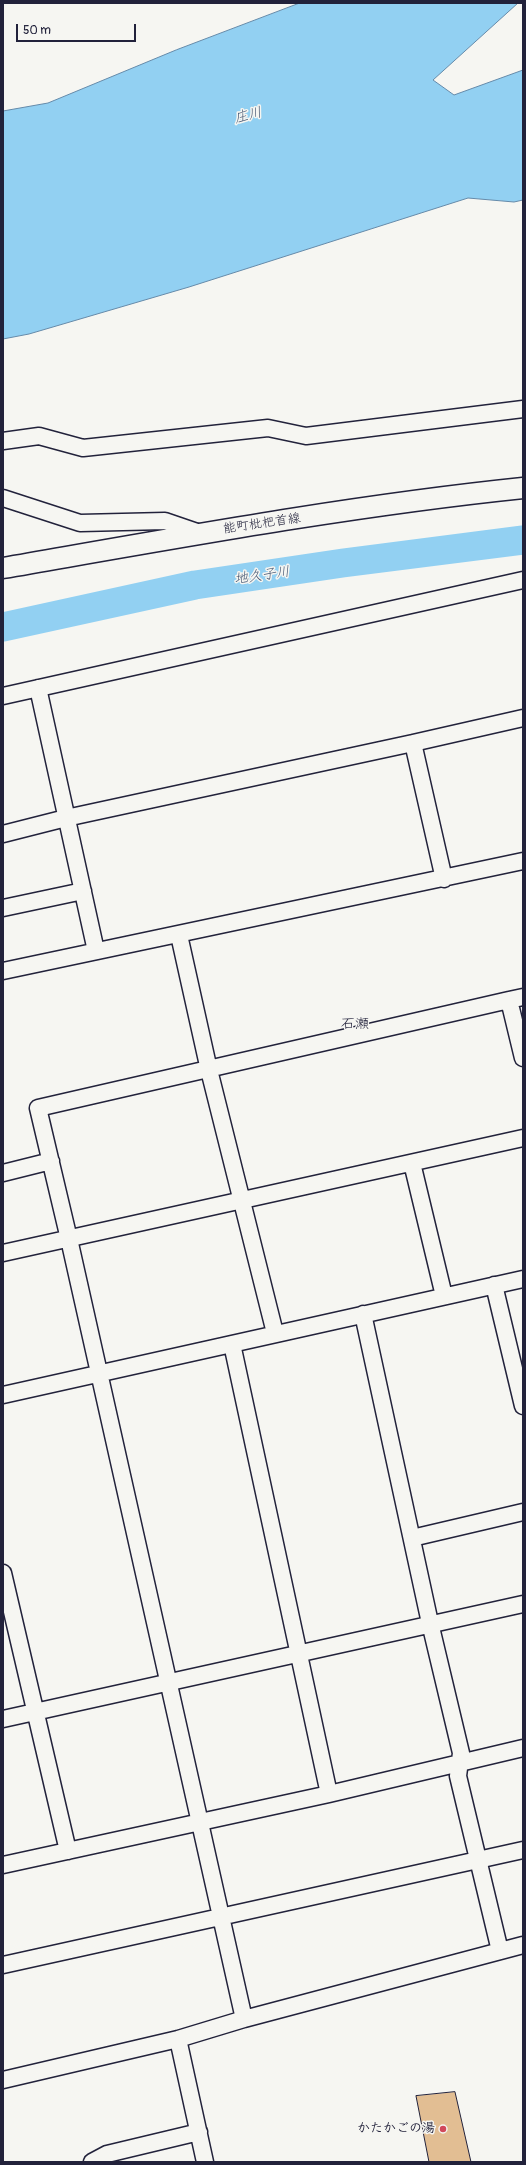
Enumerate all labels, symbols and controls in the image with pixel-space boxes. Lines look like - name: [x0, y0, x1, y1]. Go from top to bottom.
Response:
- scale bar: [18, 16, 138, 42]
- text: 50 m: [23, 23, 51, 38]
- water label: 庄川: [232, 104, 264, 128]
- street label: 能町枇杷首線: [222, 511, 302, 537]
- water label: 地久子川: [233, 564, 291, 588]
- district label: 石瀬: [341, 1016, 369, 1032]
- place label: かたかごの湯: [357, 2121, 435, 2137]
- marker: かたかごの湯: [438, 2124, 448, 2134]

